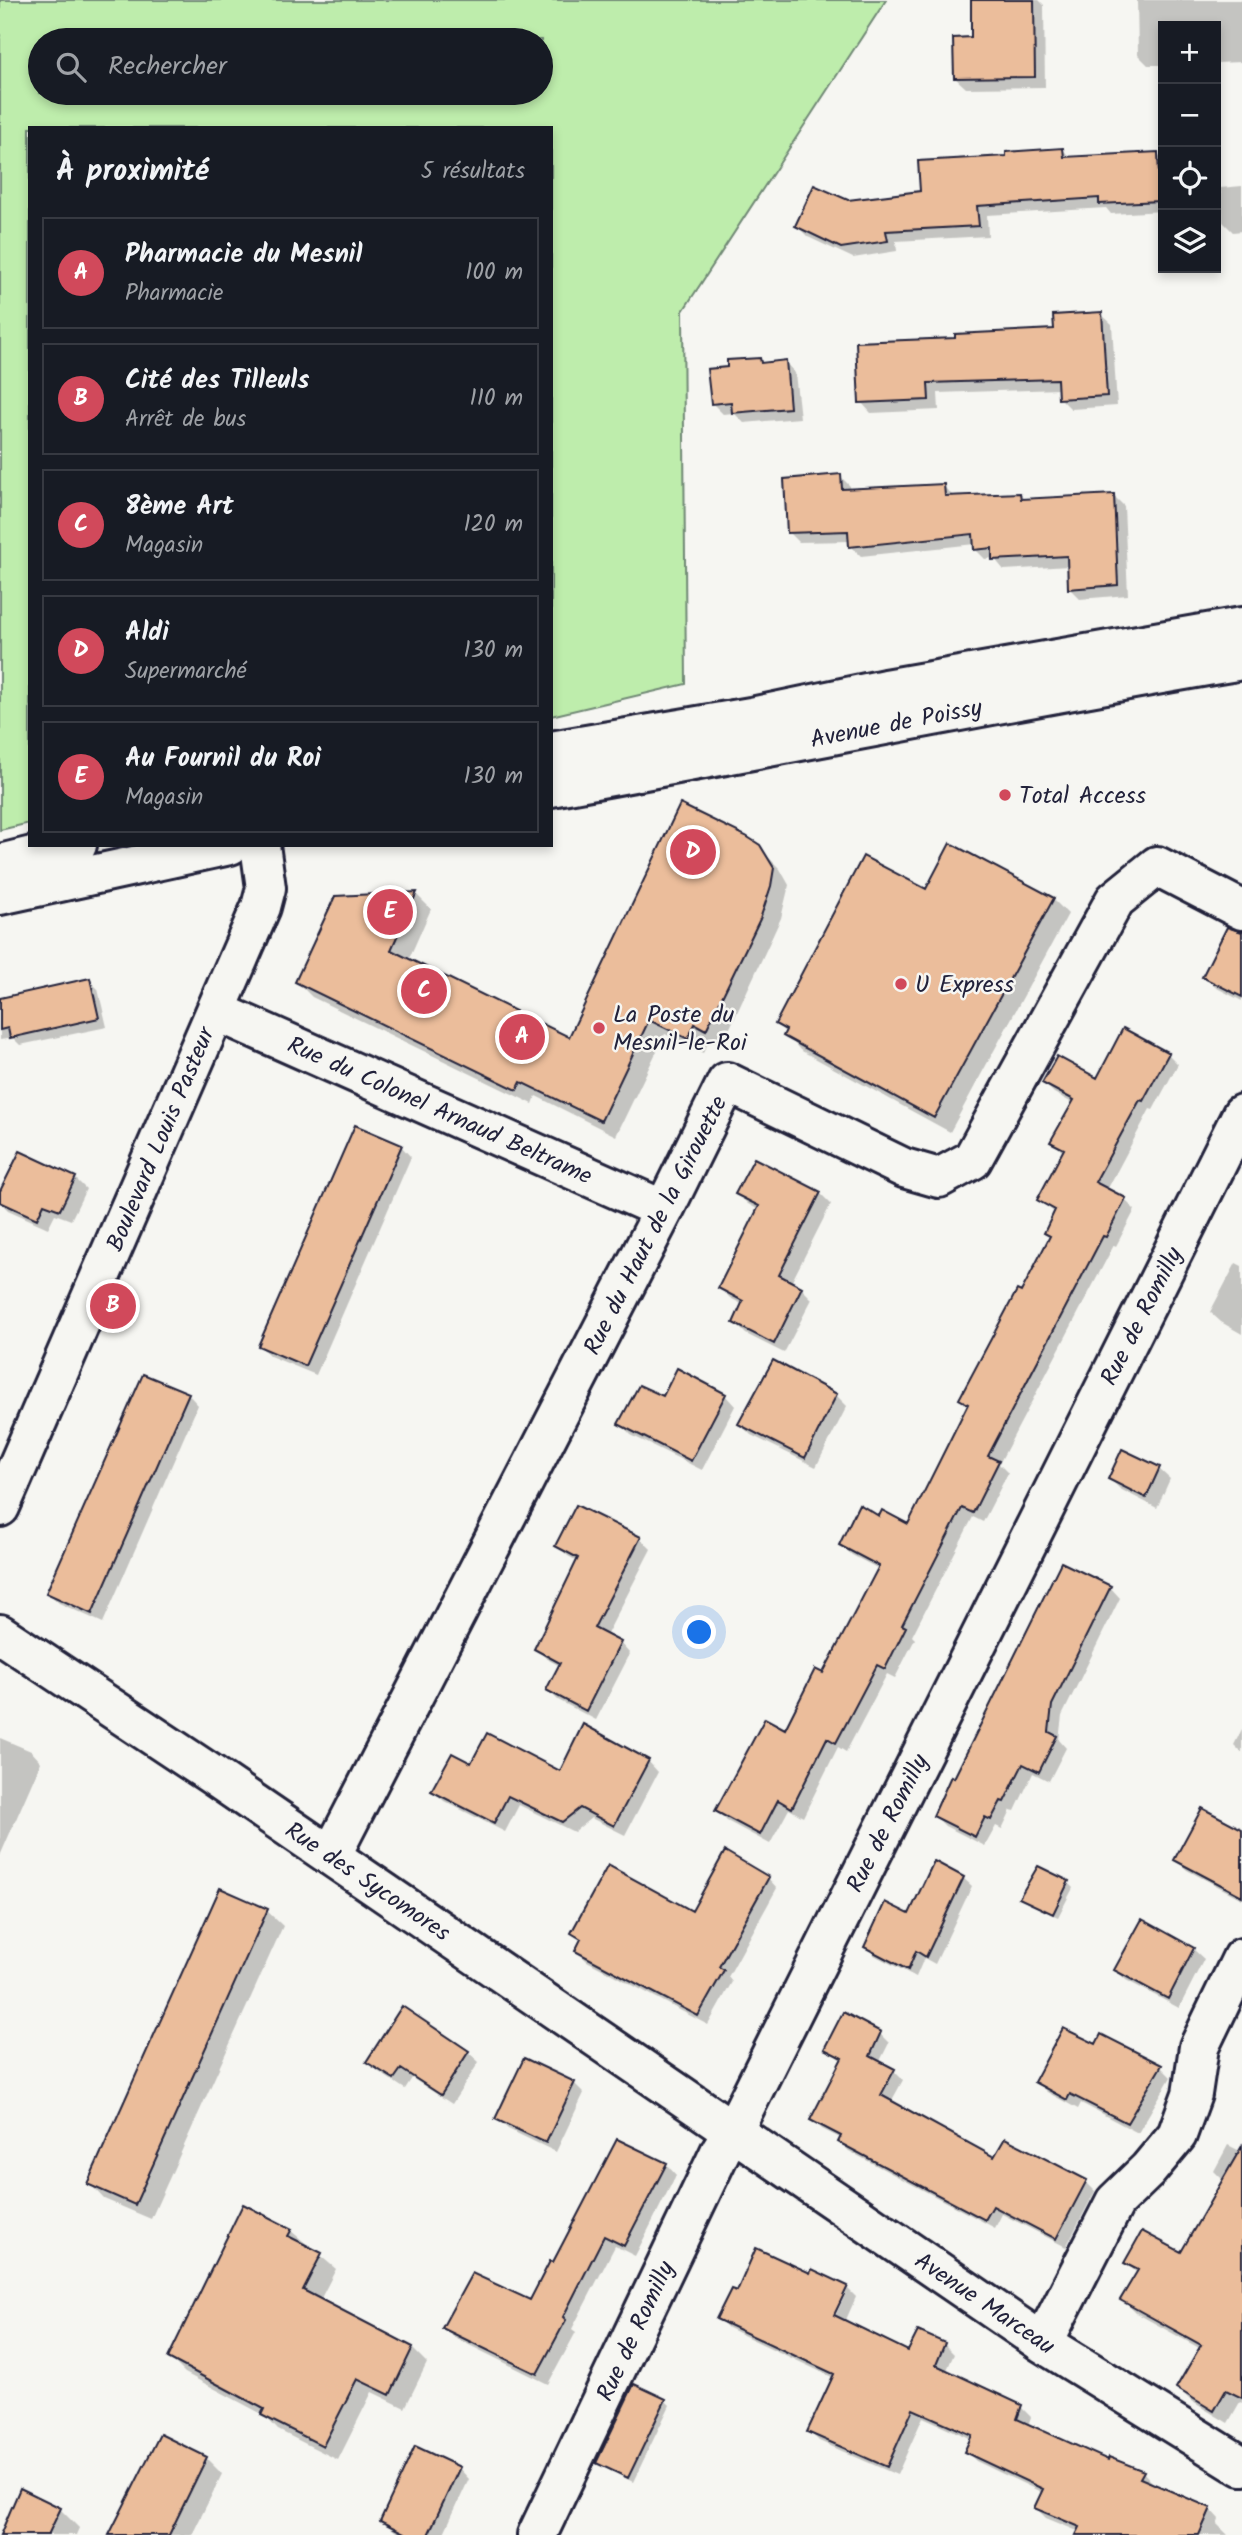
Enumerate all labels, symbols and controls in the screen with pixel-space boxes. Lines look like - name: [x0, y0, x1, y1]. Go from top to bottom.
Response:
- map controls: [1158, 21, 1221, 273]
- button: +: [1158, 21, 1221, 84]
- search box: [28, 28, 553, 105]
- text: Rechercher: [108, 46, 227, 88]
- icon: search: [52, 48, 90, 86]
- button: −: [1158, 84, 1221, 147]
- button: locate: [1158, 147, 1221, 210]
- text: À proximité: [56, 148, 209, 196]
- text: 5 résultats: [421, 154, 525, 190]
- button: layers: [1158, 210, 1221, 273]
- text: Pharmacie du Mesnil: [125, 234, 363, 276]
- text: A: [74, 255, 88, 291]
- text: 100 m: [465, 255, 523, 291]
- text: Pharmacie: [125, 276, 223, 312]
- text: Cité des Tilleuls: [125, 360, 309, 402]
- text: B: [74, 381, 88, 417]
- text: 110 m: [470, 381, 523, 417]
- text: Arrêt de bus: [125, 402, 246, 438]
- text: 8ème Art: [125, 486, 234, 528]
- text: C: [74, 507, 88, 543]
- text: 120 m: [463, 507, 523, 543]
- text: Magasin: [125, 528, 203, 564]
- text: Aldi: [125, 612, 169, 654]
- text: D: [73, 633, 89, 669]
- text: 130 m: [464, 633, 523, 669]
- text: Supermarché: [125, 654, 247, 690]
- street label: Avenue de Poissy: [807, 689, 986, 760]
- text: Au Fournil du Roi: [125, 738, 321, 780]
- text: E: [75, 759, 87, 795]
- text: 130 m: [464, 759, 523, 795]
- place label: Total Access: [1019, 777, 1146, 816]
- text: Magasin: [125, 780, 203, 816]
- marker: Total Access: [997, 787, 1013, 803]
- pin: D: [670, 826, 716, 878]
- pin: E: [367, 886, 413, 938]
- pin: C: [401, 965, 447, 1017]
- place label: U Express: [915, 966, 1014, 1005]
- marker: U Express: [893, 976, 909, 992]
- place label: La Poste du Mesnil-le-Roi: [613, 996, 748, 1063]
- pin: A: [499, 1011, 545, 1063]
- street label: Boulevard Louis Pasteur: [96, 1019, 227, 1258]
- marker: La Poste du Mesnil-le-Roi: [591, 1020, 607, 1036]
- street label: Rue du Colonel Arnaud Beltrame: [283, 1030, 597, 1190]
- street label: Rue du Haut de la Girouette: [574, 1089, 739, 1362]
- street label: Rue de Romilly: [1091, 1240, 1194, 1393]
- pin: B: [90, 1280, 136, 1332]
- your location: [682, 1615, 716, 1649]
- street label: Rue de Romilly: [837, 1747, 940, 1900]
- street label: Rue des Sycomores: [276, 1812, 458, 1952]
- street label: Avenue Marceau: [906, 2243, 1063, 2366]
- street label: Rue de Romilly: [587, 2254, 686, 2408]

